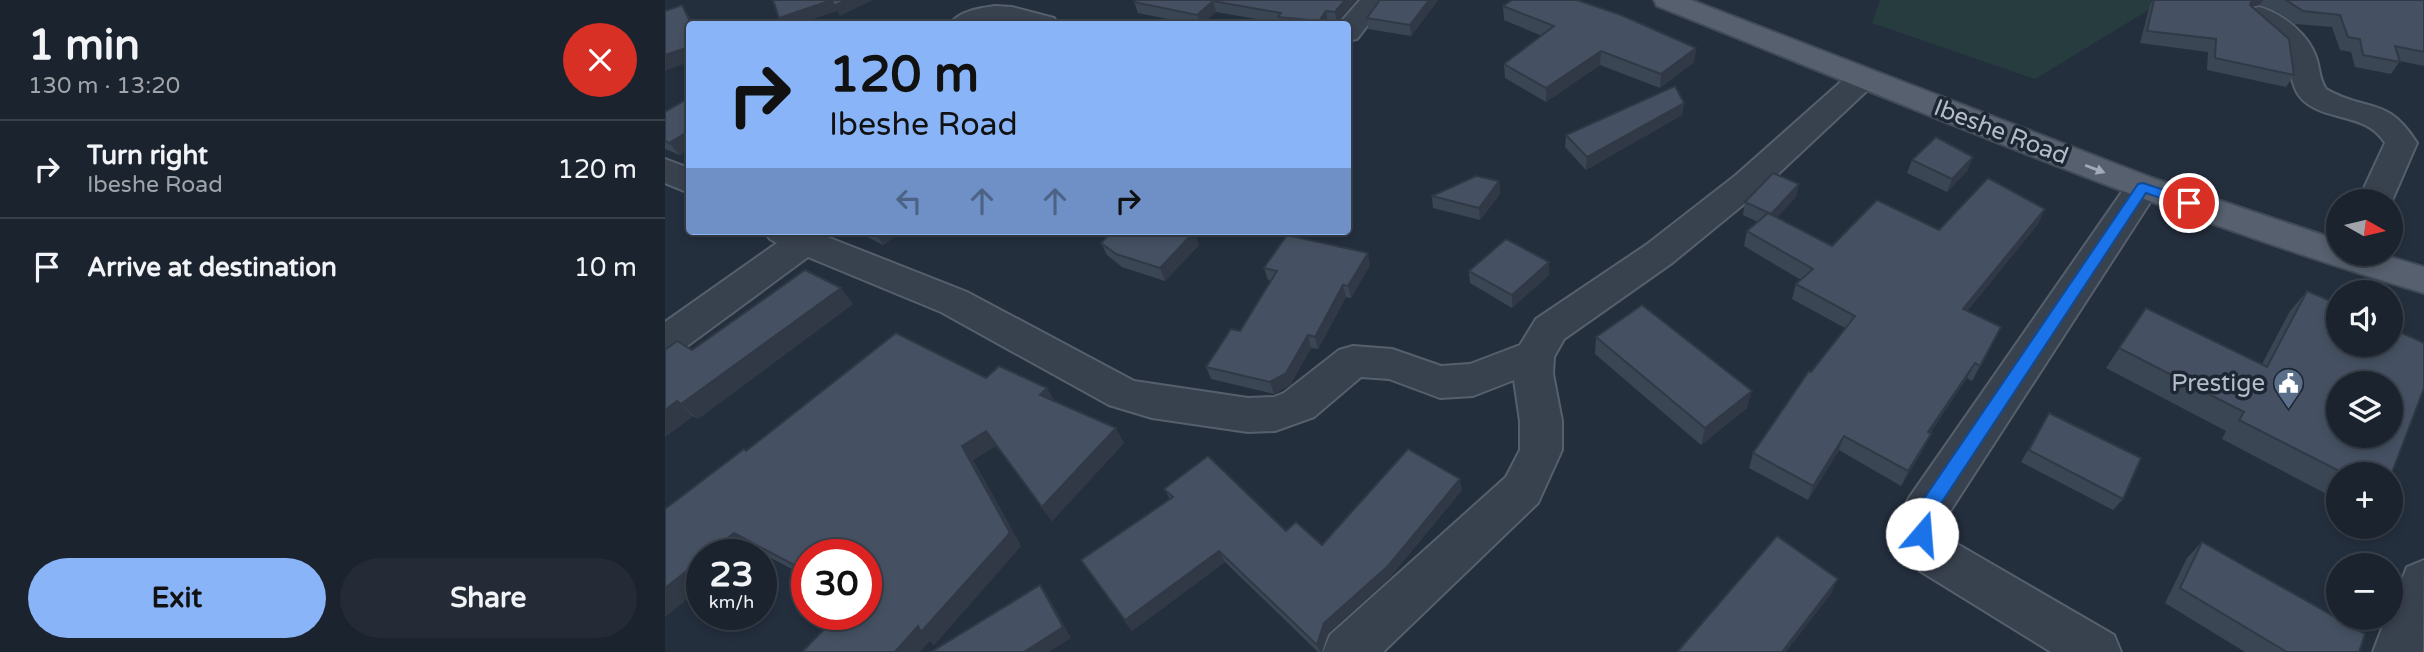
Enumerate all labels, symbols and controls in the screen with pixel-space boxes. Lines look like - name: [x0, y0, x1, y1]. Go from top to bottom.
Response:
- text: 1 min: [28, 20, 140, 71]
- button: close: [563, 23, 637, 97]
- text: 120 m: [829, 46, 979, 105]
- icon: right: [714, 49, 805, 140]
- text: 130 m · 13:20: [28, 72, 180, 100]
- street label: Ibeshe Road: [1930, 93, 2072, 171]
- text: Ibeshe Road: [829, 106, 1018, 144]
- text: Turn right: [87, 140, 208, 171]
- icon: right: [28, 150, 66, 188]
- text: 120 m: [557, 154, 637, 185]
- one-way arrow: [2085, 163, 2106, 174]
- text: Ibeshe Road: [87, 171, 223, 199]
- pin: [2159, 173, 2219, 233]
- icon: left: [890, 182, 928, 220]
- icon: ahead: [963, 182, 1001, 220]
- icon: ahead: [1036, 182, 1074, 220]
- icon: right: [1109, 182, 1147, 220]
- icon: arrive: [2170, 184, 2208, 222]
- north arrow: [2326, 189, 2403, 266]
- map controls: [2326, 189, 2403, 630]
- icon: arrive: [28, 248, 66, 286]
- text: Arrive at destination: [87, 252, 337, 283]
- text: 10 m: [574, 252, 637, 283]
- button: sound: [2326, 280, 2403, 357]
- public building icon: Prestige: [2271, 366, 2305, 410]
- place label: Prestige: [2171, 369, 2265, 398]
- button: layers: [2326, 371, 2403, 448]
- button: +: [2326, 462, 2403, 539]
- position arrow: [1885, 497, 1959, 571]
- speed limit sign: 30: [791, 539, 882, 630]
- button: −: [2326, 553, 2403, 630]
- text: 23: [710, 554, 753, 596]
- button: Exit: [28, 558, 326, 638]
- button: Share: [340, 558, 637, 638]
- text: km/h: [709, 591, 754, 613]

